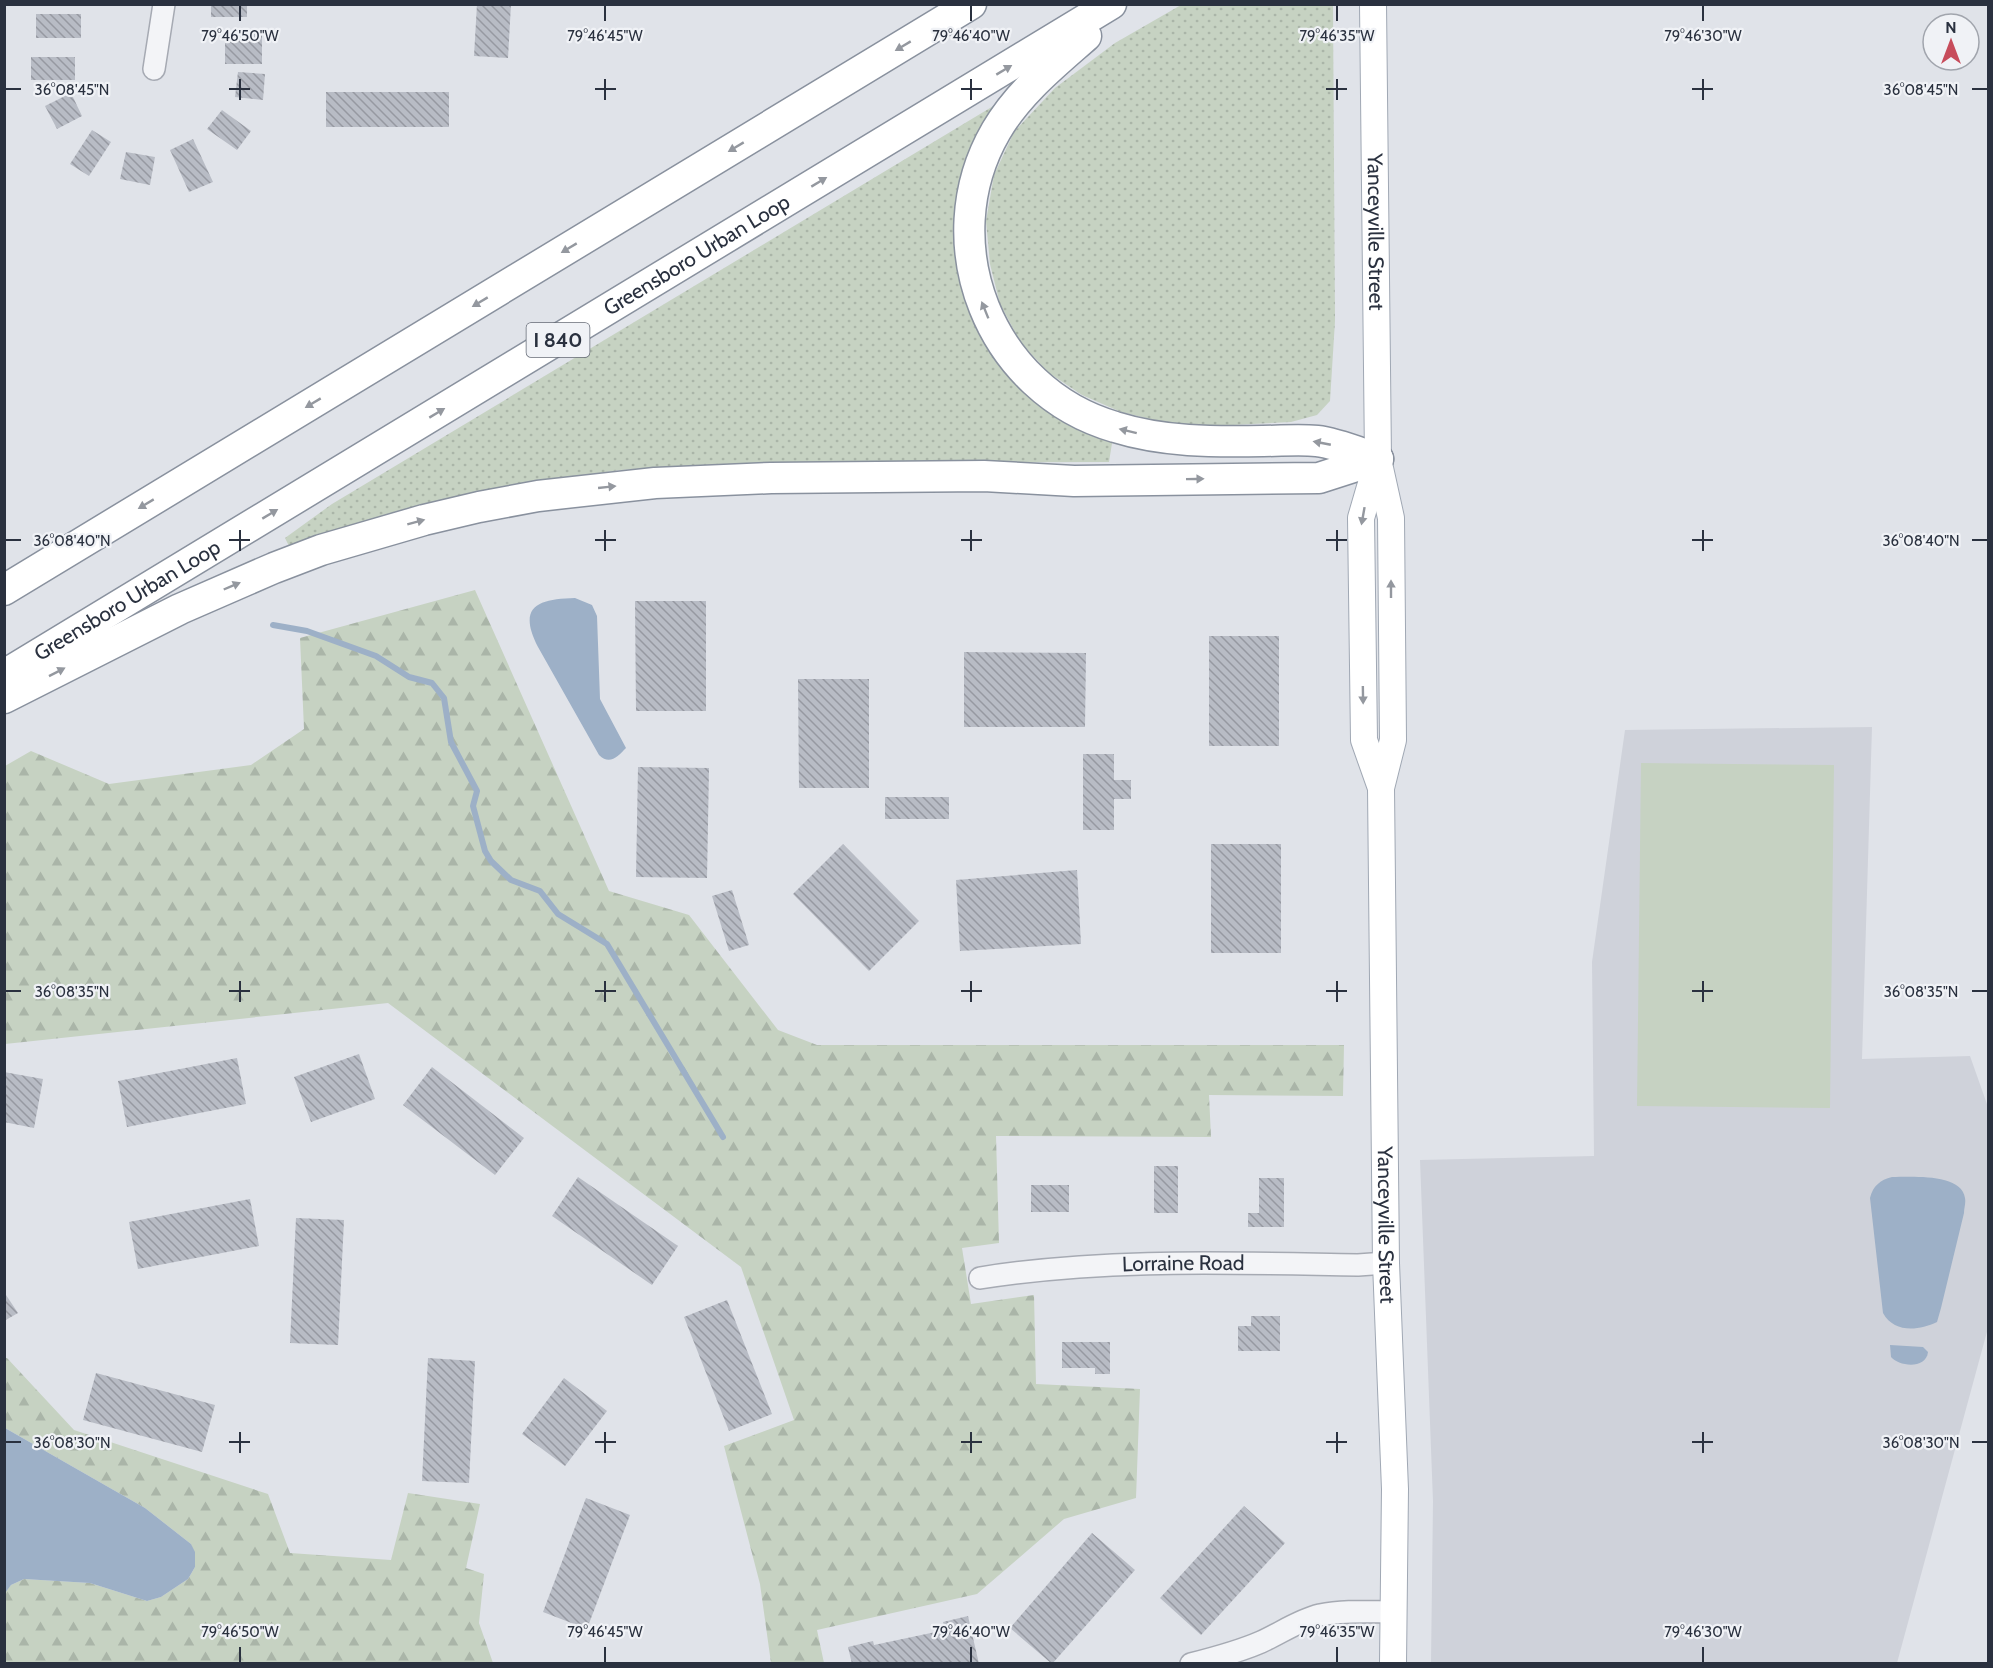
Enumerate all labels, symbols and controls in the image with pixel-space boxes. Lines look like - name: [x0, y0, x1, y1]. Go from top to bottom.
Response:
- north arrow: [1921, 12, 1981, 72]
- text: N: [1945, 18, 1957, 37]
- text: 79°46'50"W: [201, 27, 280, 45]
- text: 79°46'45"W: [567, 27, 643, 45]
- text: 79°46'40"W: [932, 27, 1011, 45]
- text: 79°46'35"W: [1299, 27, 1375, 45]
- text: 79°46'30"W: [1664, 27, 1743, 45]
- one-way arrow: [895, 40, 911, 51]
- one-way arrow: [996, 64, 1012, 75]
- text: 36°08'45"N: [35, 81, 109, 99]
- text: 36°08'45"N: [1884, 81, 1958, 99]
- one-way arrow: [728, 141, 744, 152]
- street label: Yanceyville Street: [1363, 152, 1389, 311]
- one-way arrow: [811, 176, 827, 187]
- street label: Greensboro Urban Loop: [599, 189, 794, 321]
- one-way arrow: [561, 242, 577, 253]
- one-way arrow: [471, 297, 488, 307]
- one-way arrow: [980, 300, 990, 318]
- road number: I 840: [526, 323, 590, 357]
- one-way arrow: [305, 398, 321, 409]
- one-way arrow: [429, 408, 445, 419]
- one-way arrow: [1119, 425, 1137, 435]
- one-way arrow: [1312, 438, 1331, 447]
- one-way arrow: [1186, 474, 1205, 484]
- one-way arrow: [598, 482, 617, 492]
- one-way arrow: [138, 499, 154, 510]
- one-way arrow: [1358, 506, 1367, 525]
- one-way arrow: [262, 509, 278, 520]
- one-way arrow: [407, 517, 425, 527]
- text: 36°08'40"N: [33, 532, 111, 550]
- text: 36°08'40"N: [1882, 532, 1960, 550]
- street label: Greensboro Urban Loop: [29, 534, 224, 666]
- one-way arrow: [1387, 580, 1396, 599]
- one-way arrow: [223, 581, 240, 590]
- one-way arrow: [48, 667, 65, 676]
- one-way arrow: [1358, 685, 1368, 704]
- text: 36°08'35"N: [35, 983, 109, 1001]
- text: 36°08'35"N: [1884, 983, 1958, 1001]
- street label: Yanceyville Street: [1373, 1145, 1401, 1304]
- street label: Lorraine Road: [1122, 1250, 1245, 1277]
- text: 36°08'30"N: [34, 1434, 110, 1452]
- text: 36°08'30"N: [1883, 1434, 1959, 1452]
- text: 79°46'50"W: [201, 1623, 280, 1641]
- text: 79°46'45"W: [567, 1623, 643, 1641]
- text: 79°46'40"W: [932, 1623, 1011, 1641]
- text: 79°46'35"W: [1299, 1623, 1375, 1641]
- text: 79°46'30"W: [1664, 1623, 1743, 1641]

